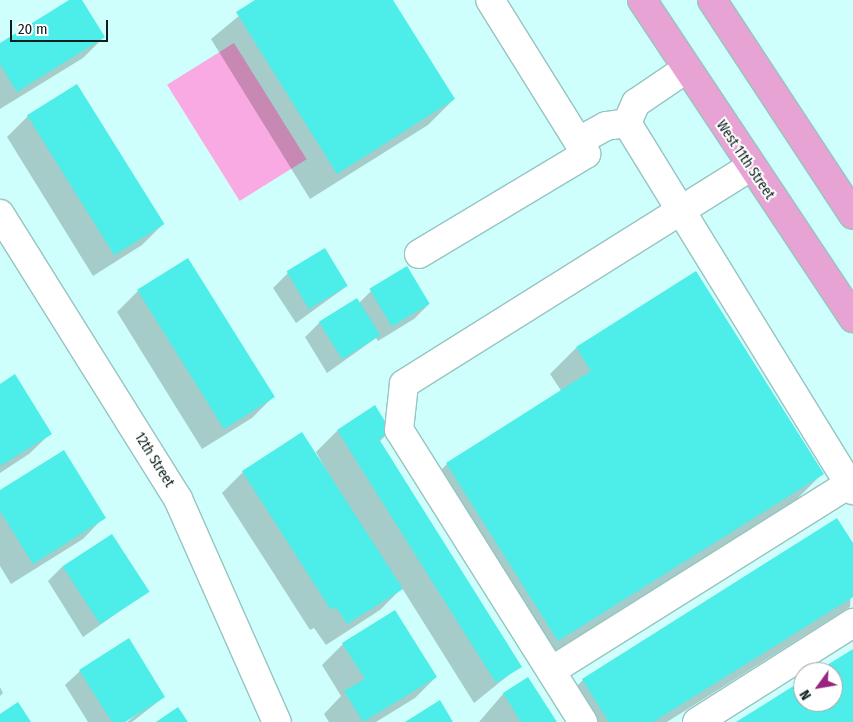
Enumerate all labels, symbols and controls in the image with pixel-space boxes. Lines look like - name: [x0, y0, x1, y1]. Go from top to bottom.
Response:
- scale bar: [12, 10, 110, 42]
- text: 20 m: [18, 20, 48, 38]
- street label: West 11th Street: [712, 117, 778, 203]
- street label: 12th Street: [131, 430, 177, 490]
- north arrow: [793, 662, 843, 712]
- text: N: [796, 687, 815, 703]

